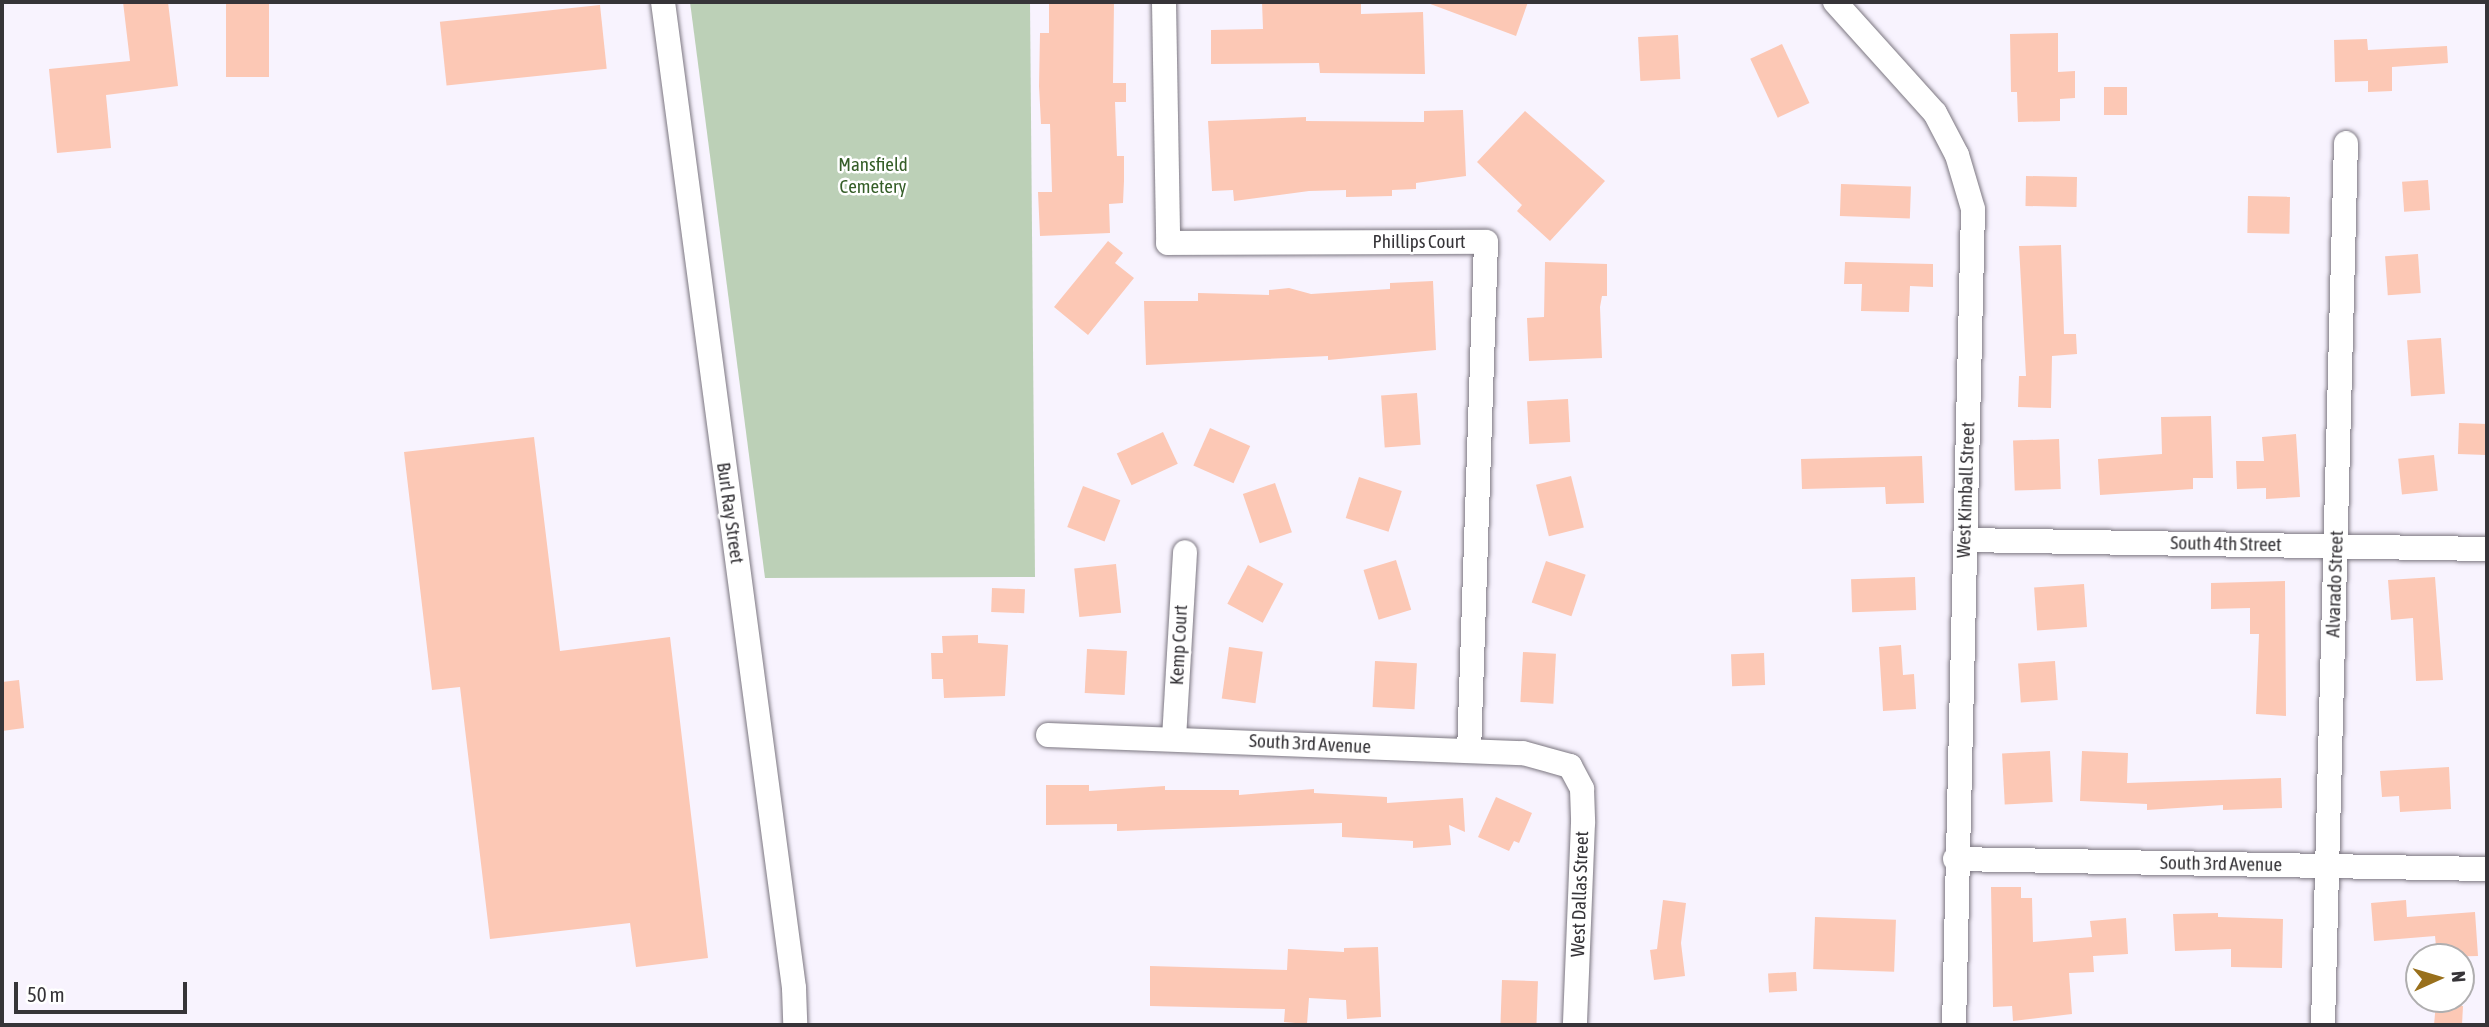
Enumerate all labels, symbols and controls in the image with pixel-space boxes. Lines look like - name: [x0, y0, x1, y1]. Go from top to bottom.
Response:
- park label: Mansfield Cemetery: [838, 154, 908, 198]
- street label: Phillips Court: [1372, 231, 1466, 253]
- street label: West Kimball Street: [1952, 422, 1980, 558]
- street label: Burl Ray Street: [712, 461, 748, 565]
- street label: Alvarado Street: [2322, 530, 2348, 638]
- street label: South 4th Street: [2170, 532, 2282, 556]
- street label: Kemp Court: [1166, 604, 1192, 686]
- street label: South 3rd Avenue: [1248, 729, 1372, 759]
- street label: West Dallas Street: [1566, 831, 1594, 957]
- street label: South 3rd Avenue: [2160, 852, 2282, 876]
- north arrow: [2405, 943, 2475, 1013]
- scale bar: [18, 968, 191, 1012]
- text: N: [2448, 970, 2470, 983]
- text: 50 m: [27, 982, 65, 1006]

